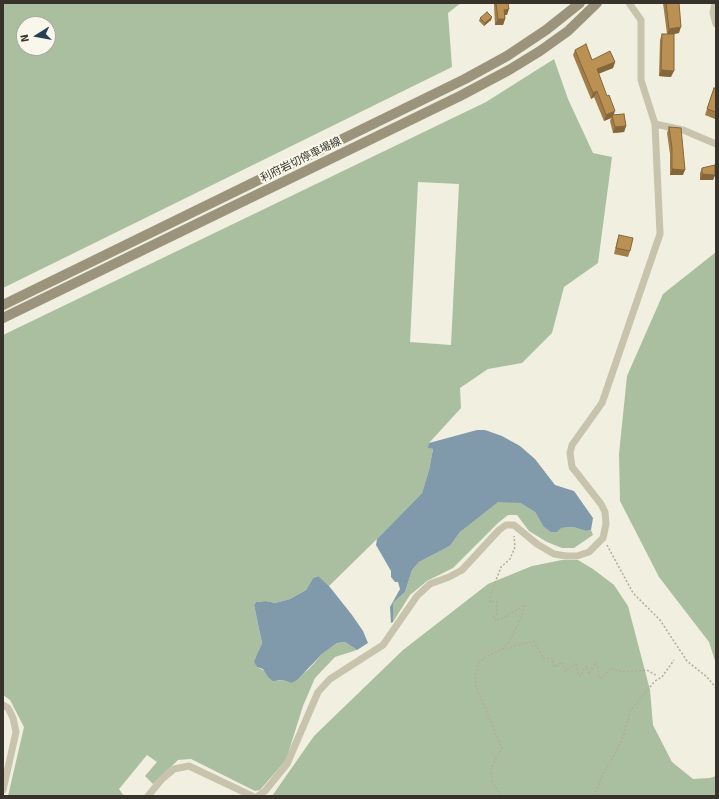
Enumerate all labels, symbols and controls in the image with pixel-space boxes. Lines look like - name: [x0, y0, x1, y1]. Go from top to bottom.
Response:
- north arrow: [16, 16, 56, 56]
- text: N: [18, 33, 32, 43]
- street label: 利府岩切停車場線: [259, 135, 343, 185]

